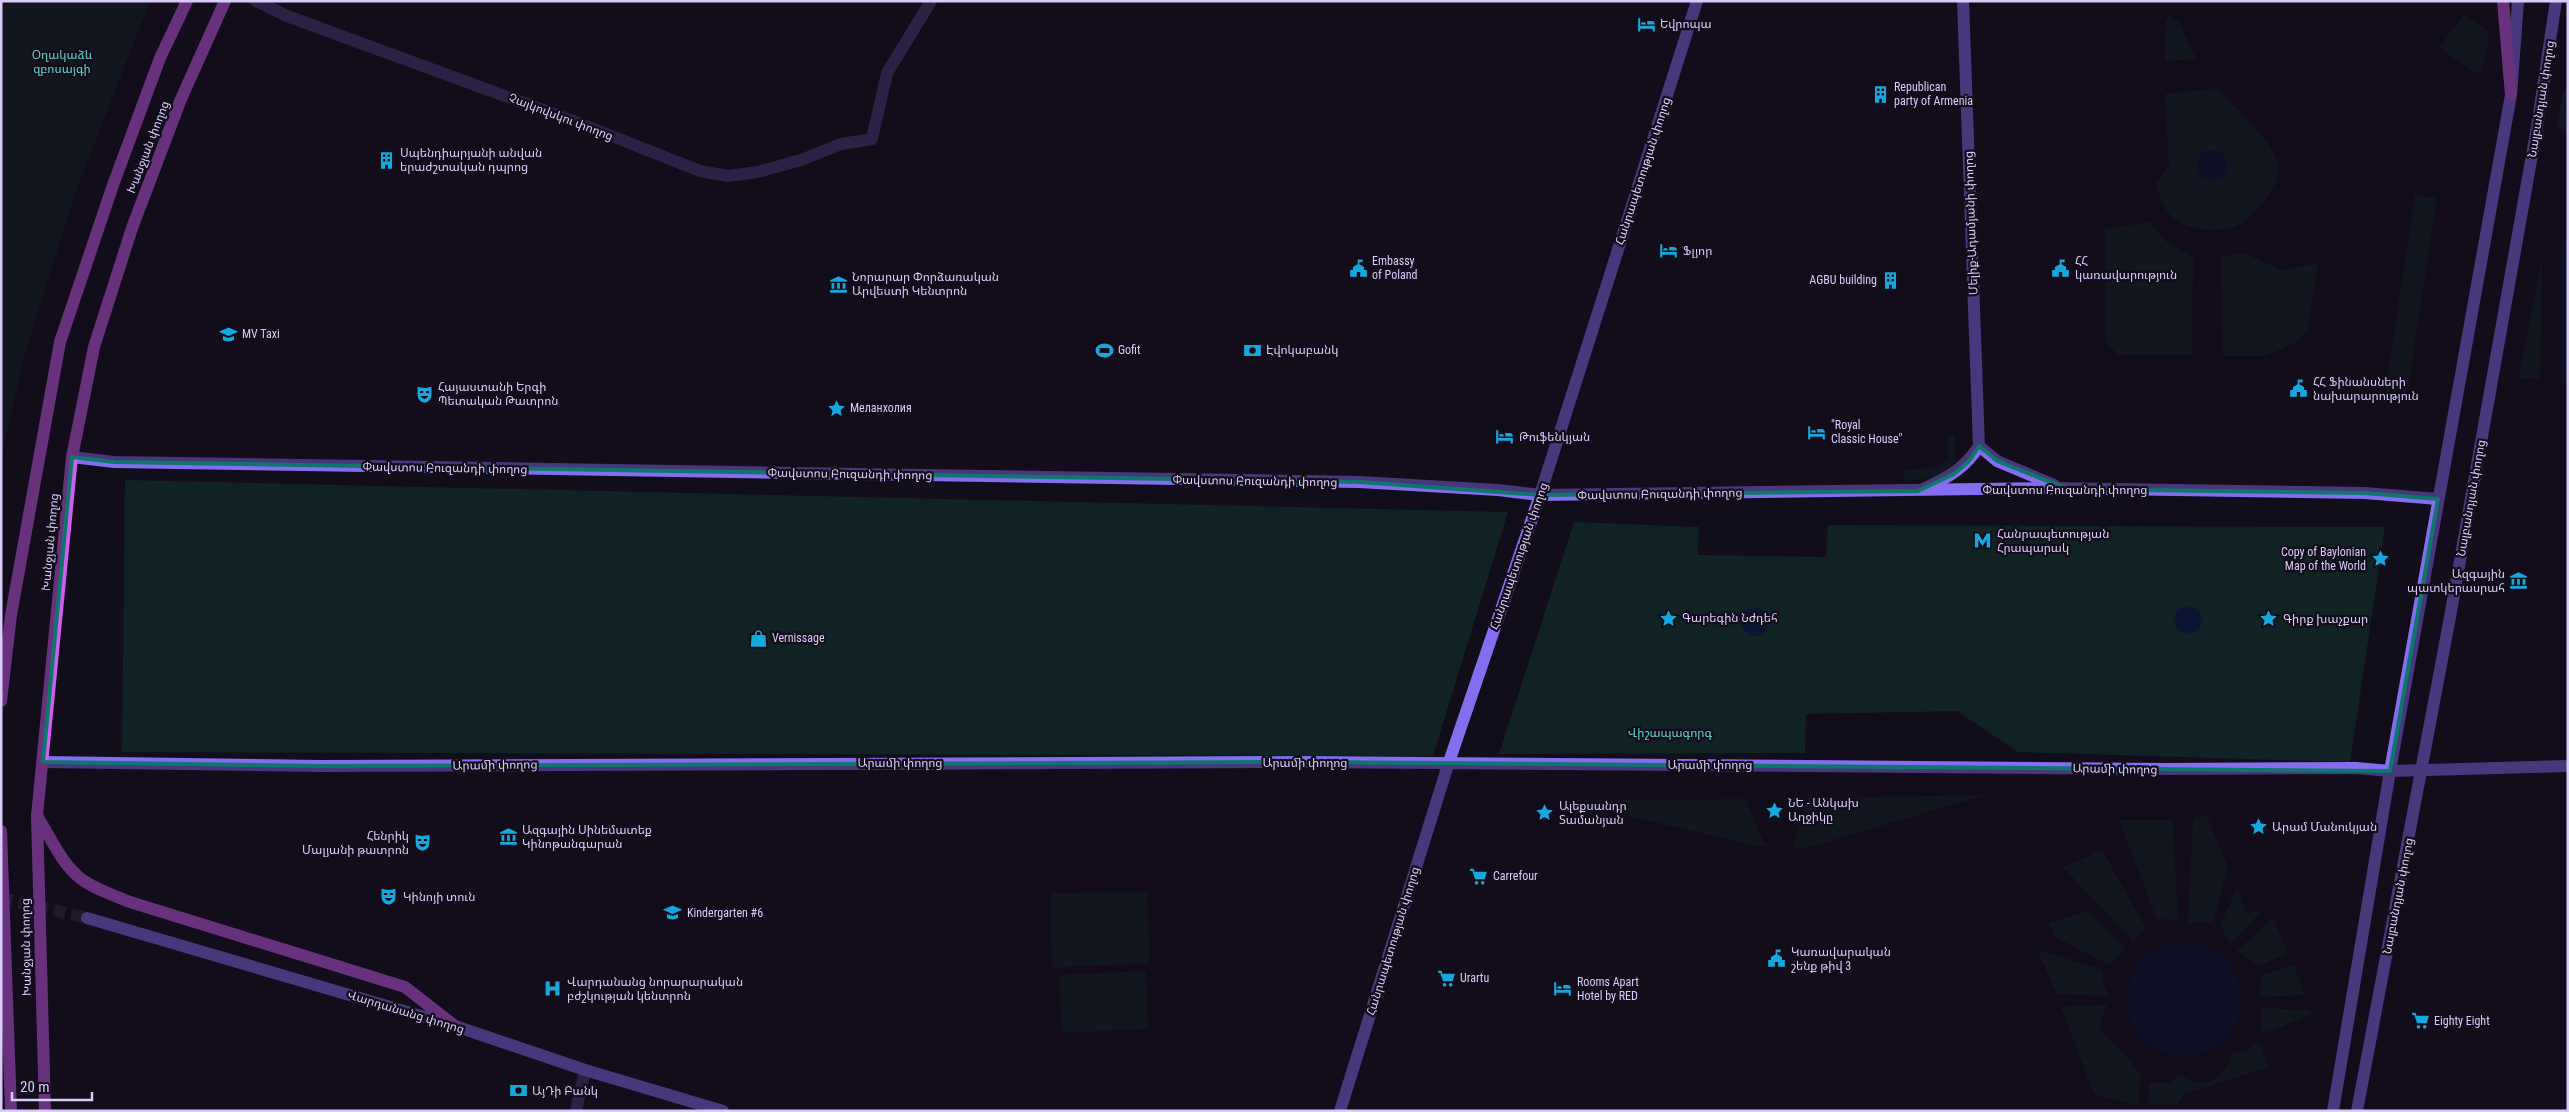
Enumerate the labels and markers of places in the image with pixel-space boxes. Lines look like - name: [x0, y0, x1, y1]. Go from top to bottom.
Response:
- hotel icon: Եվրոպա: [1636, 14, 1656, 34]
- place label: Եվրոպա: [1660, 17, 1712, 31]
- place label: Republican party of Armenia: [1894, 80, 1973, 108]
- building icon: Republican party of Armenia: [1870, 84, 1890, 104]
- place label: Սպենդիարյանի անվան երաժշտական դպրոց: [400, 146, 542, 174]
- building icon: Սպենդիարյանի անվան երաժշտական դպրոց: [376, 150, 396, 170]
- hotel icon: Ֆլյոր: [1659, 241, 1679, 261]
- place label: Ֆլյոր: [1683, 244, 1712, 258]
- place label: Embassy of Poland: [1372, 254, 1417, 282]
- place label: ՀՀ կառավարություն: [2075, 254, 2177, 282]
- public building icon: Embassy of Poland: [1348, 258, 1368, 278]
- public building icon: ՀՀ կառավարություն: [2051, 258, 2071, 278]
- place label: Նորարար Փորձառական Արվեստի Կենտրոն: [852, 270, 999, 298]
- building icon: AGBU building: [1881, 270, 1901, 290]
- place label: AGBU building: [1809, 273, 1877, 287]
- museum icon: Նորարար Փորձառական Արվեստի Կենտրոն: [828, 274, 848, 294]
- school or university icon: MV Taxi: [218, 324, 238, 344]
- place label: MV Taxi: [242, 327, 280, 341]
- sports icon: Gofit: [1094, 340, 1114, 360]
- bank icon: Էվոկաբանկ: [1242, 340, 1262, 360]
- place label: Gofit: [1118, 343, 1141, 357]
- place label: Էվոկաբանկ: [1266, 343, 1338, 357]
- place label: ՀՀ Ֆինանսների նախարարություն: [2313, 375, 2419, 403]
- public building icon: ՀՀ Ֆինանսների նախարարություն: [2289, 379, 2309, 399]
- place label: Հայաստանի Երգի Պետական Թատրոն: [438, 380, 559, 408]
- theatre icon: Հայաստանի Երգի Պետական Թատրոն: [414, 384, 434, 404]
- place icon: Меланхолия: [826, 398, 846, 418]
- place label: Меланхолия: [850, 401, 912, 415]
- place label: "Royal Classic House": [1831, 418, 1903, 446]
- hotel icon: "Royal Classic House": [1807, 422, 1827, 442]
- hotel icon: Թուֆենկյան: [1495, 427, 1515, 447]
- place label: Թուֆենկյան: [1519, 430, 1590, 444]
- place label: Հանրապետության Հրապարակ: [1997, 527, 2109, 555]
- metro station icon: Հանրապետության Հրապարակ: [1973, 531, 1993, 551]
- place label: Copy of Baylonian Map of the World: [2281, 545, 2366, 573]
- place icon: Copy of Baylonian Map of the World: [2370, 549, 2390, 569]
- place label: Ազգային պատկերասրահ: [2407, 567, 2505, 595]
- museum icon: Ազգային պատկերասրահ: [2509, 571, 2529, 591]
- place icon: Գարեգին Նժդեհ: [1658, 608, 1678, 628]
- place icon: Գիրք խաչքար: [2259, 609, 2279, 629]
- place label: Գարեգին Նժդեհ: [1682, 611, 1778, 625]
- place label: Գիրք խաչքար: [2283, 612, 2368, 626]
- shop icon: Vernissage: [748, 628, 768, 648]
- place label: Vernissage: [772, 631, 825, 645]
- place label: ՆԵ - Անկախ Աղջիկը: [1788, 796, 1859, 824]
- place label: Ալեքսանդր Տամանյան: [1559, 799, 1627, 827]
- place icon: ՆԵ - Անկախ Աղջիկը: [1764, 800, 1784, 820]
- place icon: Ալեքսանդր Տամանյան: [1535, 803, 1555, 823]
- place icon: Արամ Մանուկյան: [2248, 817, 2268, 837]
- place label: Արամ Մանուկյան: [2272, 820, 2377, 834]
- place label: Ազգային Սինեմատեք Կինոթանգարան: [522, 823, 652, 851]
- museum icon: Ազգային Սինեմատեք Կինոթանգարան: [498, 827, 518, 847]
- place label: Հենրիկ Մալյանի թատրոն: [302, 829, 409, 857]
- theatre icon: Հենրիկ Մալյանի թատրոն: [413, 833, 433, 853]
- supermarket icon: Carrefour: [1469, 866, 1489, 886]
- place label: Carrefour: [1493, 869, 1538, 883]
- theatre icon: Կինոյի տուն: [379, 887, 399, 907]
- place label: Կինոյի տուն: [403, 890, 475, 904]
- school or university icon: Kindergarten #6: [663, 903, 683, 923]
- place label: Kindergarten #6: [687, 906, 763, 920]
- place label: Կառավարական շենք թիվ 3: [1791, 945, 1891, 973]
- public building icon: Կառավարական շենք թիվ 3: [1767, 949, 1787, 969]
- supermarket icon: Urartu: [1436, 968, 1456, 988]
- place label: Urartu: [1460, 971, 1489, 985]
- place label: Վարդանանց նորարարական բժշկության կենտրոն: [567, 975, 743, 1003]
- place label: Rooms Apart Hotel by RED: [1577, 975, 1639, 1003]
- hospital icon: Վարդանանց նորարարական բժշկության կենտրոն: [543, 979, 563, 999]
- hotel icon: Rooms Apart Hotel by RED: [1553, 979, 1573, 999]
- supermarket icon: Eighty Eight: [2410, 1011, 2430, 1031]
- place label: Eighty Eight: [2434, 1014, 2490, 1028]
- bank icon: ԱյԴի Բանկ: [508, 1081, 528, 1101]
- place label: ԱյԴի Բանկ: [532, 1084, 598, 1098]

